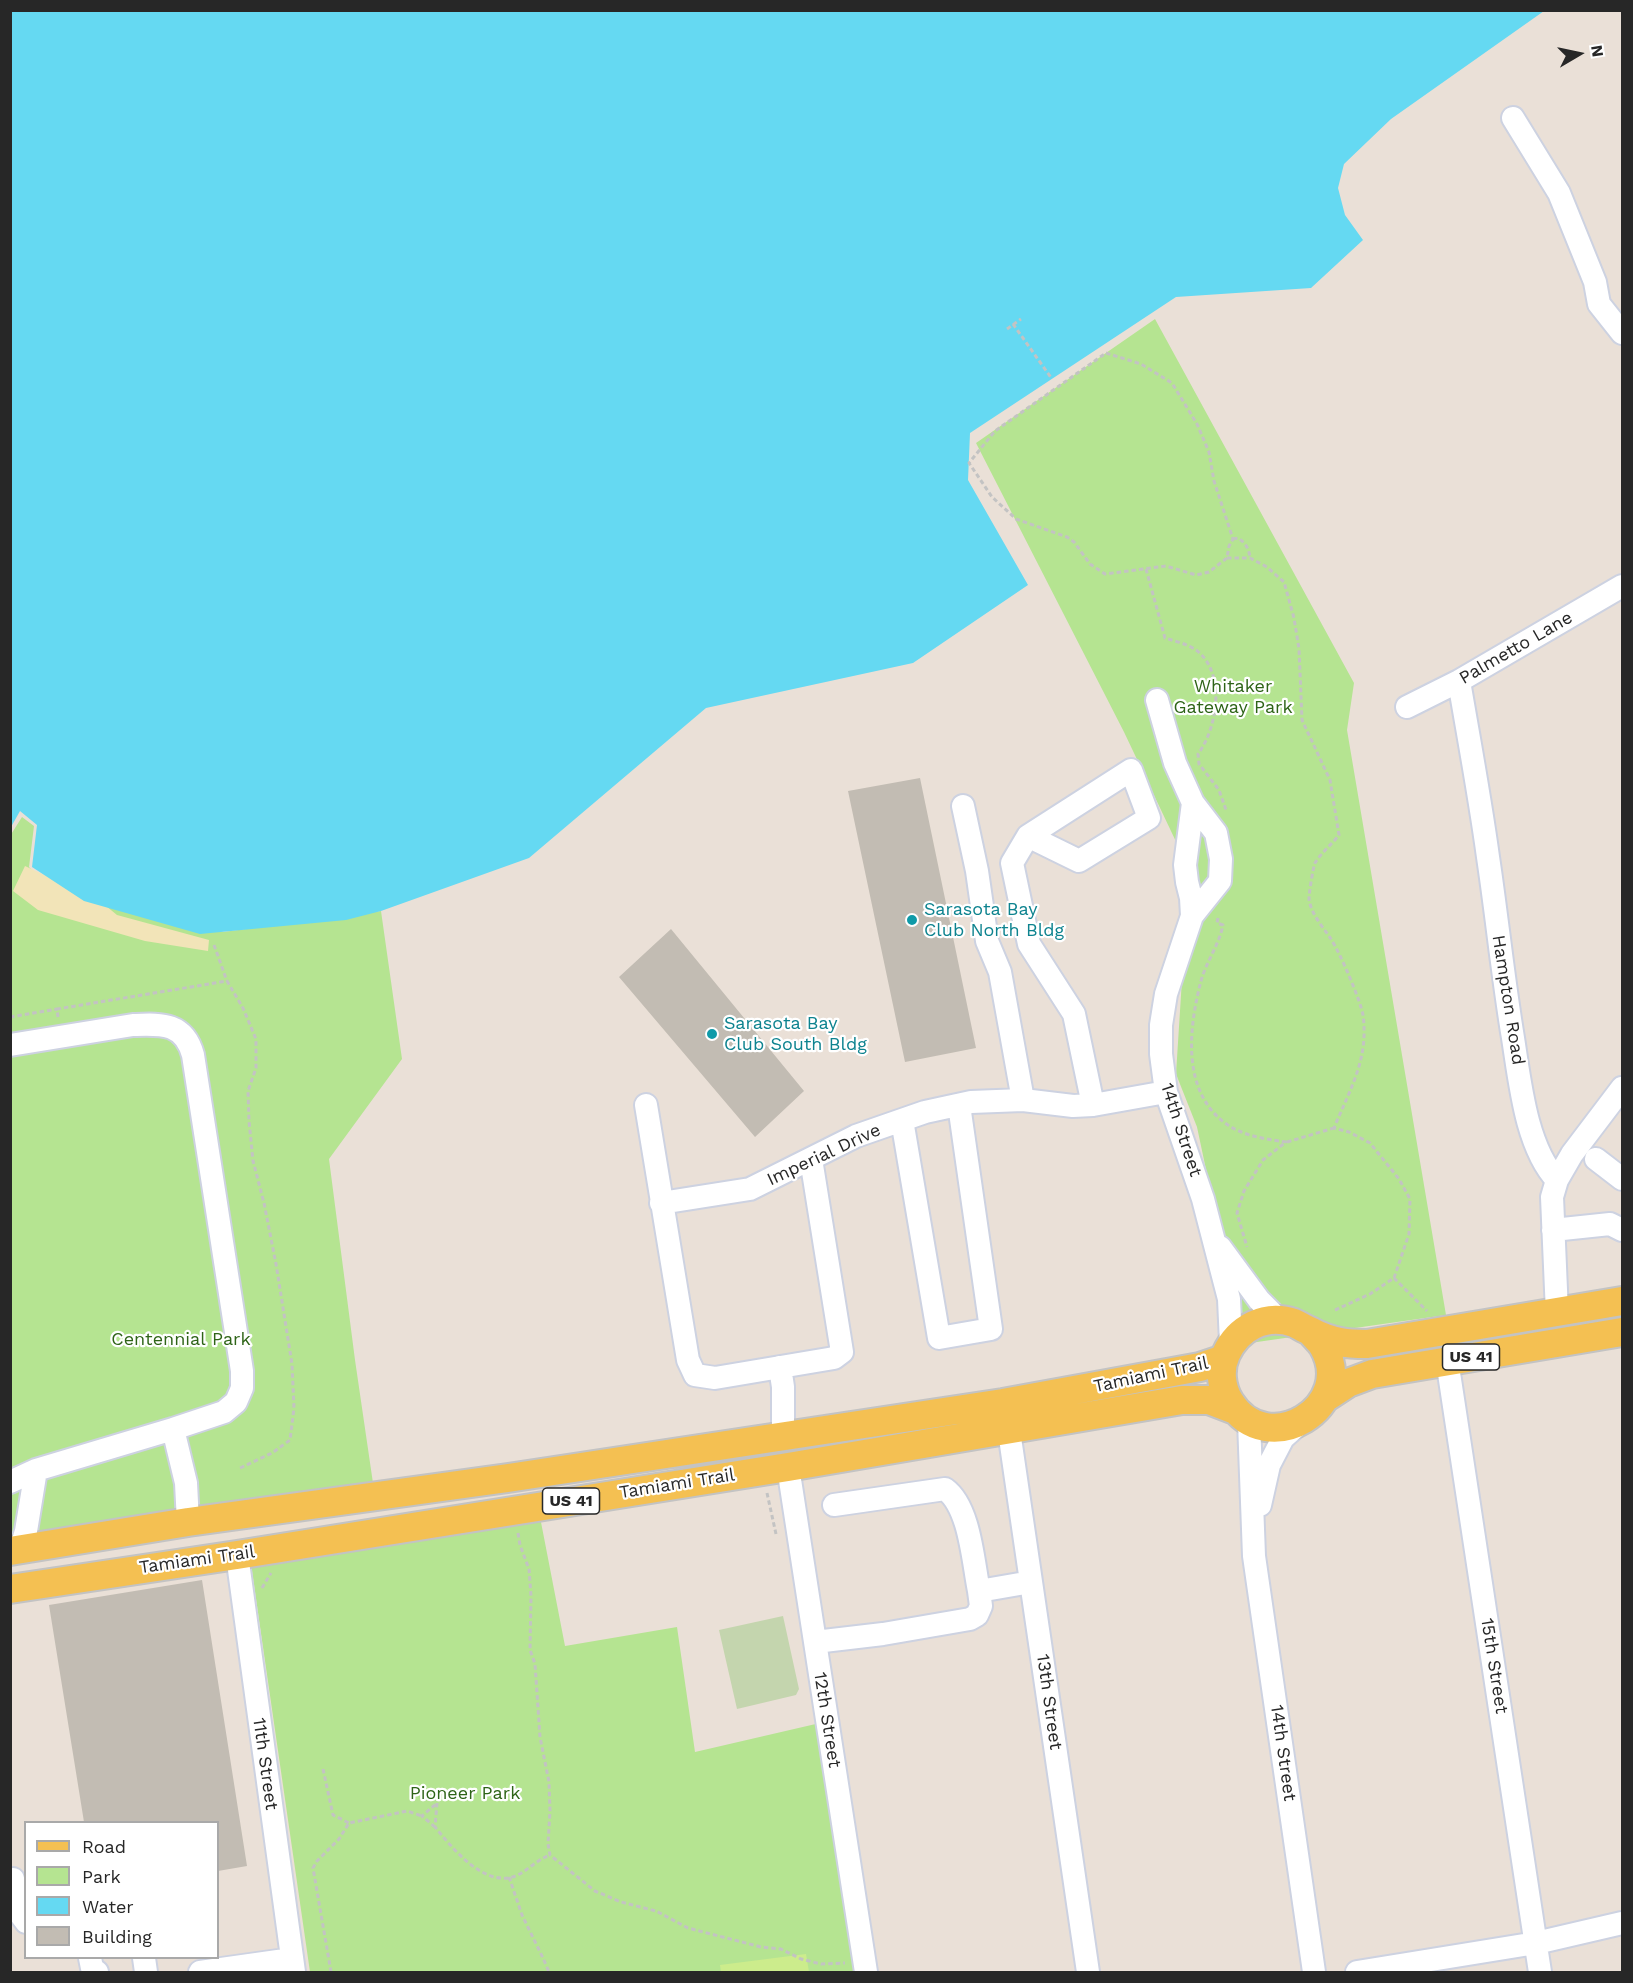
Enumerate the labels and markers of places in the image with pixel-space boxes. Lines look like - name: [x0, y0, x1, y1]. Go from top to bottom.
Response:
- place label: Sarasota Bay Club North Bldg: [924, 899, 1064, 942]
- marker: Sarasota Bay Club North Bldg: [905, 913, 919, 927]
- place label: Sarasota Bay Club South Bldg: [724, 1013, 867, 1056]
- marker: Sarasota Bay Club South Bldg: [705, 1027, 719, 1041]

